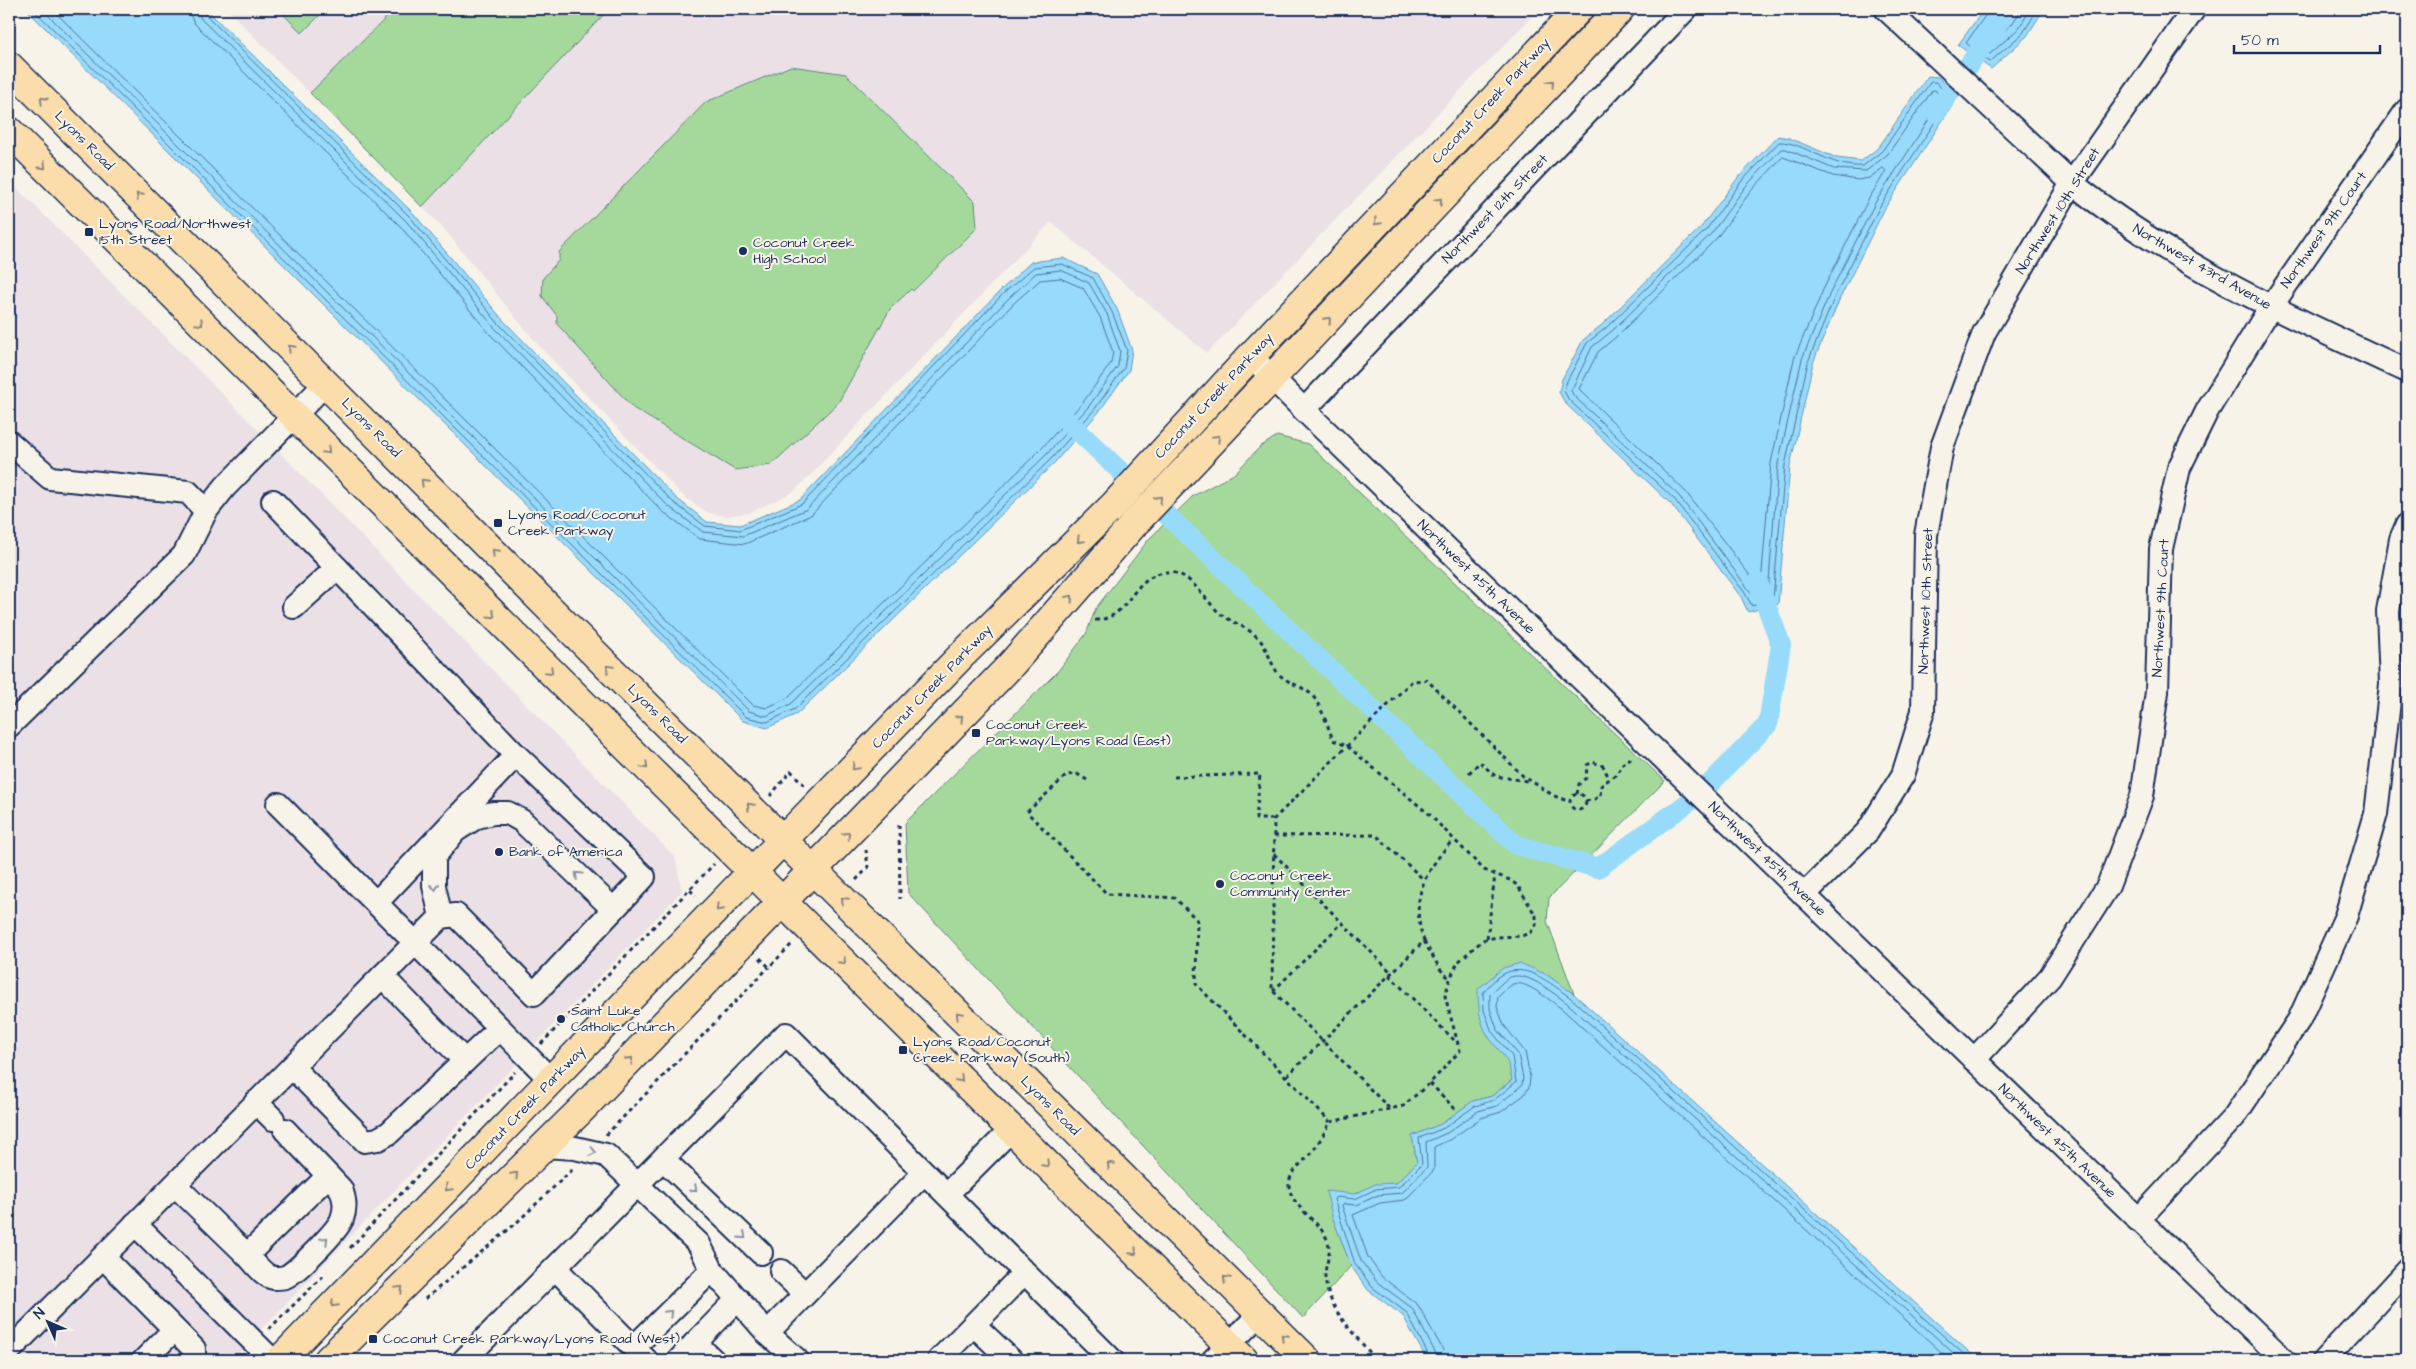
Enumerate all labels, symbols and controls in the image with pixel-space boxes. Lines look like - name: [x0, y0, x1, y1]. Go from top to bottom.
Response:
- scale bar: [2234, 22, 2380, 54]
- text: 50 m: [2241, 30, 2279, 51]
- street label: Coconut Creek Parkway: [1427, 33, 1555, 168]
- one-way arrow: [1545, 79, 1554, 88]
- one-way arrow: [40, 97, 49, 106]
- street label: Lyons Road: [50, 107, 118, 175]
- street label: Northwest 10th Street: [2011, 143, 2105, 278]
- street label: Northwest 12th Street: [1437, 150, 1553, 268]
- one-way arrow: [37, 160, 46, 169]
- street label: Northwest 9th Court: [2276, 167, 2372, 293]
- one-way arrow: [136, 193, 145, 202]
- one-way arrow: [1434, 198, 1443, 207]
- place label: Lyons Road/Northwest 15th Street: [99, 214, 251, 250]
- one-way arrow: [1374, 217, 1383, 226]
- street label: Northwest 43rd Avenue: [2129, 219, 2275, 315]
- marker: Lyons Road/Northwest 15th Street: [83, 226, 95, 238]
- place label: Coconut Creek High School: [753, 233, 855, 269]
- marker: Coconut Creek High School: [737, 245, 749, 257]
- one-way arrow: [1322, 316, 1331, 325]
- one-way arrow: [194, 317, 203, 326]
- street label: Coconut Creek Parkway: [1150, 328, 1278, 463]
- one-way arrow: [288, 345, 297, 354]
- street label: Lyons Road: [337, 394, 405, 462]
- one-way arrow: [1211, 435, 1220, 444]
- one-way arrow: [322, 445, 331, 454]
- one-way arrow: [421, 478, 430, 487]
- one-way arrow: [1153, 495, 1162, 504]
- place label: Lyons Road/Coconut Creek Parkway: [508, 505, 646, 541]
- street label: Northwest 45th Avenue: [1412, 515, 1540, 639]
- marker: Lyons Road/Coconut Creek Parkway: [492, 517, 504, 529]
- street label: Northwest 10th Street: [1913, 527, 1939, 674]
- one-way arrow: [1076, 534, 1085, 543]
- street label: Northwest 9th Court: [2147, 538, 2175, 678]
- one-way arrow: [491, 549, 500, 558]
- one-way arrow: [1064, 595, 1073, 604]
- one-way arrow: [486, 609, 495, 618]
- street label: Coconut Creek Parkway: [867, 620, 997, 753]
- one-way arrow: [606, 664, 615, 673]
- one-way arrow: [544, 665, 553, 674]
- street label: Lyons Road: [623, 680, 691, 748]
- one-way arrow: [954, 715, 963, 724]
- place label: Coconut Creek Parkway/Lyons Road (East): [986, 715, 1171, 751]
- marker: Coconut Creek Parkway/Lyons Road (East): [970, 727, 982, 739]
- one-way arrow: [640, 760, 649, 769]
- one-way arrow: [852, 762, 861, 771]
- street label: Northwest 45th Avenue: [1703, 797, 1831, 921]
- one-way arrow: [747, 803, 756, 812]
- one-way arrow: [842, 832, 851, 841]
- place label: Bank of America: [509, 842, 622, 862]
- marker: Bank of America: [493, 846, 505, 858]
- place label: Coconut Creek Community Center: [1230, 866, 1350, 902]
- one-way arrow: [575, 872, 584, 881]
- marker: Coconut Creek Community Center: [1214, 878, 1226, 890]
- one-way arrow: [429, 883, 440, 891]
- one-way arrow: [841, 897, 850, 906]
- one-way arrow: [716, 902, 725, 911]
- one-way arrow: [837, 955, 846, 964]
- place label: Saint Luke Catholic Church: [571, 1001, 675, 1037]
- one-way arrow: [956, 1011, 965, 1020]
- marker: Saint Luke Catholic Church: [555, 1013, 567, 1025]
- place label: Lyons Road/Coconut Creek Parkway (South): [913, 1032, 1070, 1068]
- street label: Coconut Creek Parkway: [460, 1041, 590, 1174]
- marker: Lyons Road/Coconut Creek Parkway (South): [897, 1044, 909, 1056]
- one-way arrow: [624, 1056, 633, 1065]
- street label: Lyons Road: [1016, 1072, 1084, 1140]
- one-way arrow: [954, 1073, 963, 1082]
- street label: Northwest 45th Avenue: [1993, 1079, 2121, 1203]
- one-way arrow: [588, 1146, 597, 1157]
- one-way arrow: [1040, 1159, 1049, 1168]
- one-way arrow: [1107, 1162, 1116, 1171]
- one-way arrow: [509, 1172, 518, 1181]
- one-way arrow: [444, 1182, 453, 1191]
- one-way arrow: [688, 1183, 697, 1192]
- one-way arrow: [737, 1230, 746, 1239]
- one-way arrow: [319, 1237, 328, 1246]
- one-way arrow: [1128, 1246, 1137, 1255]
- one-way arrow: [1222, 1276, 1231, 1285]
- one-way arrow: [394, 1286, 403, 1295]
- north arrow: [22, 1296, 72, 1346]
- one-way arrow: [331, 1299, 340, 1308]
- text: N: [29, 1303, 50, 1324]
- one-way arrow: [663, 1309, 672, 1318]
- place label: Coconut Creek Parkway/Lyons Road (West): [383, 1329, 680, 1349]
- marker: Coconut Creek Parkway/Lyons Road (West): [367, 1333, 379, 1345]
- one-way arrow: [1280, 1334, 1289, 1343]

